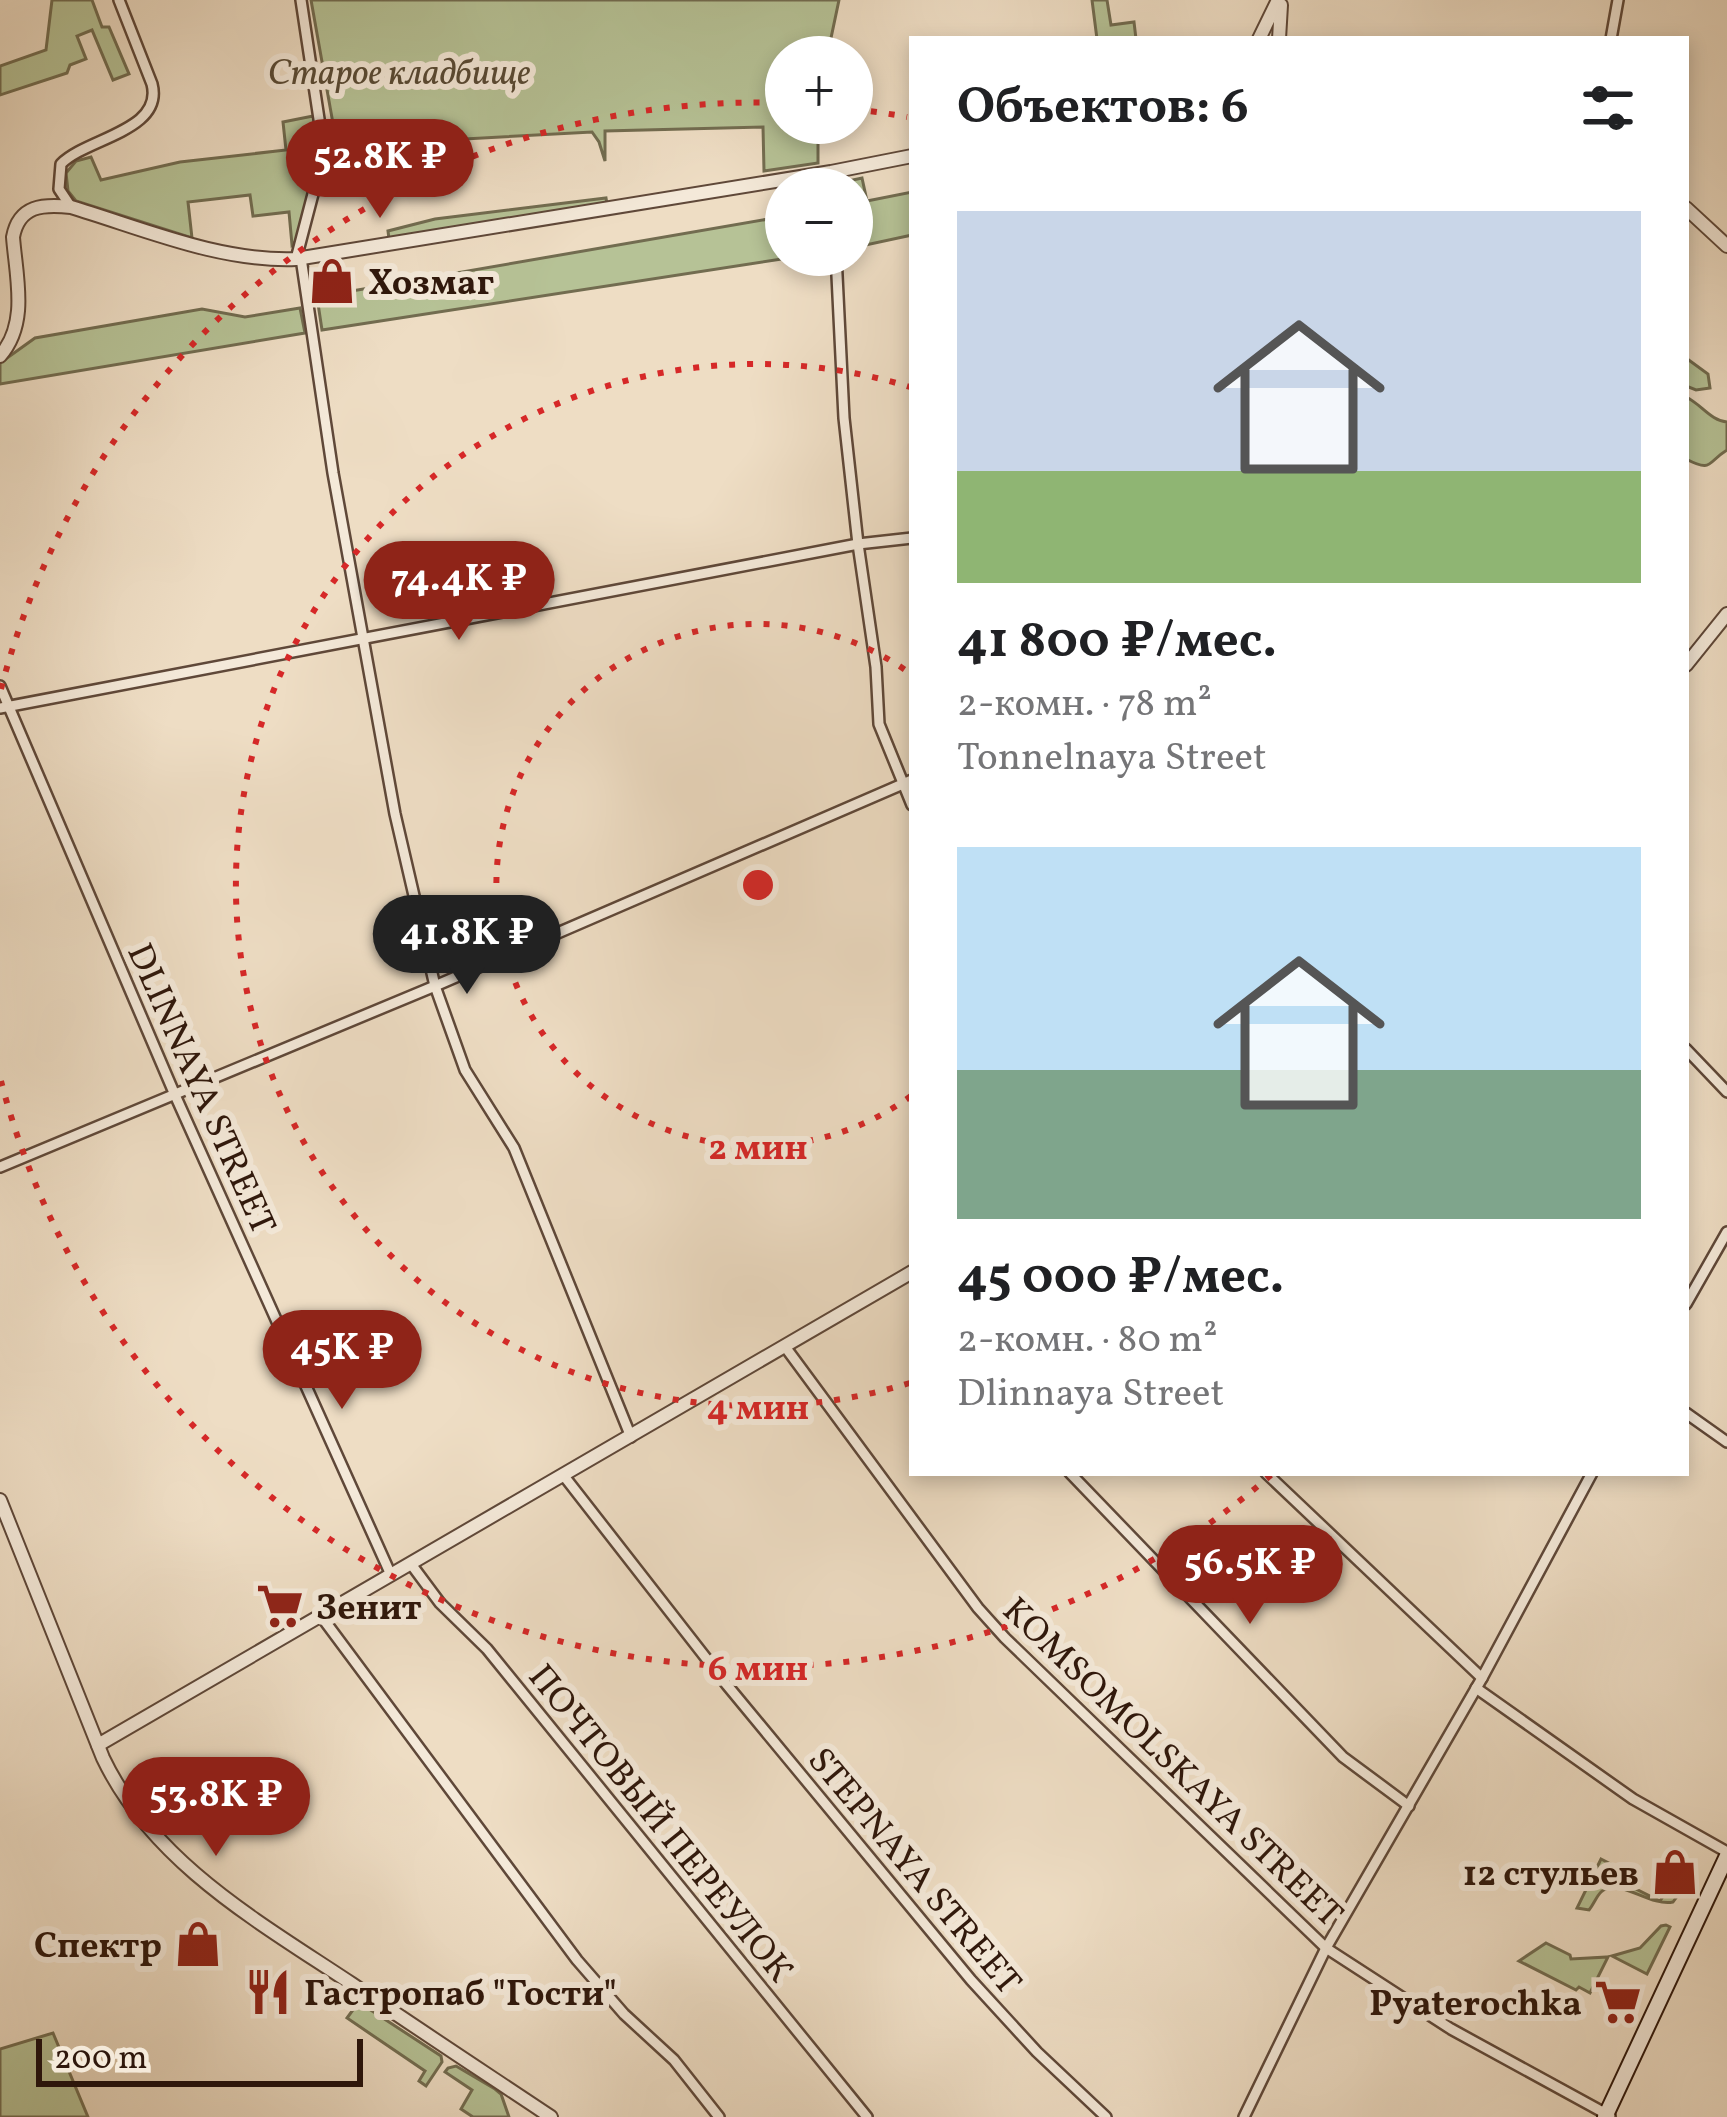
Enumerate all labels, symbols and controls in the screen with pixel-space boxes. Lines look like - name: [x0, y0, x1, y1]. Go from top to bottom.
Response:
- map controls: [765, 36, 873, 276]
- button: +: [765, 36, 873, 144]
- park label: Старое кладбище: [268, 50, 530, 100]
- text: Объектов: 6: [957, 73, 1249, 144]
- icon: filters: [1575, 75, 1641, 141]
- pin: 52.8K ₽: [269, 119, 491, 221]
- text: 52.8K ₽: [313, 131, 447, 185]
- button: −: [765, 168, 873, 276]
- shop icon: Хозмаг: [307, 256, 357, 306]
- place label: Хозмаг: [368, 260, 494, 310]
- icon: home: [1191, 289, 1407, 505]
- pin: 74.4K ₽: [348, 541, 570, 643]
- text: 74.4K ₽: [391, 553, 527, 607]
- text: 41 800 ₽/мес.: [957, 607, 1277, 678]
- text: 2-комн. · 78 m²: [957, 678, 1212, 732]
- text: Tonnelnaya Street: [957, 732, 1267, 786]
- centre of rings: [737, 864, 779, 906]
- pin: 41.8K ₽: [356, 895, 578, 997]
- text: 41.8K ₽: [400, 907, 534, 961]
- icon: home: [1191, 925, 1407, 1141]
- street label: DLINNAYA STREET: [113, 936, 286, 1243]
- text: 2 мин: [708, 1125, 808, 1175]
- text: 45 000 ₽/мес.: [957, 1243, 1284, 1314]
- pin: 45K ₽: [258, 1310, 426, 1412]
- text: 2-комн. · 80 m²: [957, 1314, 1218, 1368]
- text: 45K ₽: [290, 1322, 394, 1376]
- text: Dlinnaya Street: [957, 1368, 1224, 1422]
- text: 4 мин: [707, 1385, 809, 1435]
- pin: 56.5K ₽: [1139, 1525, 1361, 1627]
- text: 56.5K ₽: [1184, 1537, 1316, 1591]
- supermarket icon: Зенит: [255, 1581, 305, 1631]
- place label: Зенит: [316, 1585, 422, 1635]
- street label: KOMSOMOLSKAYA STREET: [990, 1588, 1352, 1940]
- text: 6 мин: [708, 1646, 808, 1696]
- street label: ПОЧТОВЫЙ ПЕРЕУЛОК: [515, 1655, 803, 1994]
- street label: STEPNAYA STREET: [794, 1738, 1031, 2007]
- pin: 53.8K ₽: [105, 1757, 327, 1859]
- text: 53.8K ₽: [149, 1769, 283, 1823]
- shop icon: 12 стульев: [1650, 1847, 1700, 1897]
- place label: 12 стульев: [1463, 1851, 1639, 1901]
- shop icon: Спектр: [173, 1919, 223, 1969]
- place label: Спектр: [34, 1923, 162, 1973]
- restaurant icon: Гастропаб "Гости": [243, 1967, 293, 2017]
- place label: Гастропаб "Гости": [304, 1971, 617, 2021]
- supermarket icon: Pyaterochka: [1593, 1977, 1643, 2027]
- place label: Pyaterochka: [1369, 1981, 1582, 2031]
- scale bar: [36, 2033, 363, 2086]
- text: 200 m: [54, 2037, 148, 2083]

